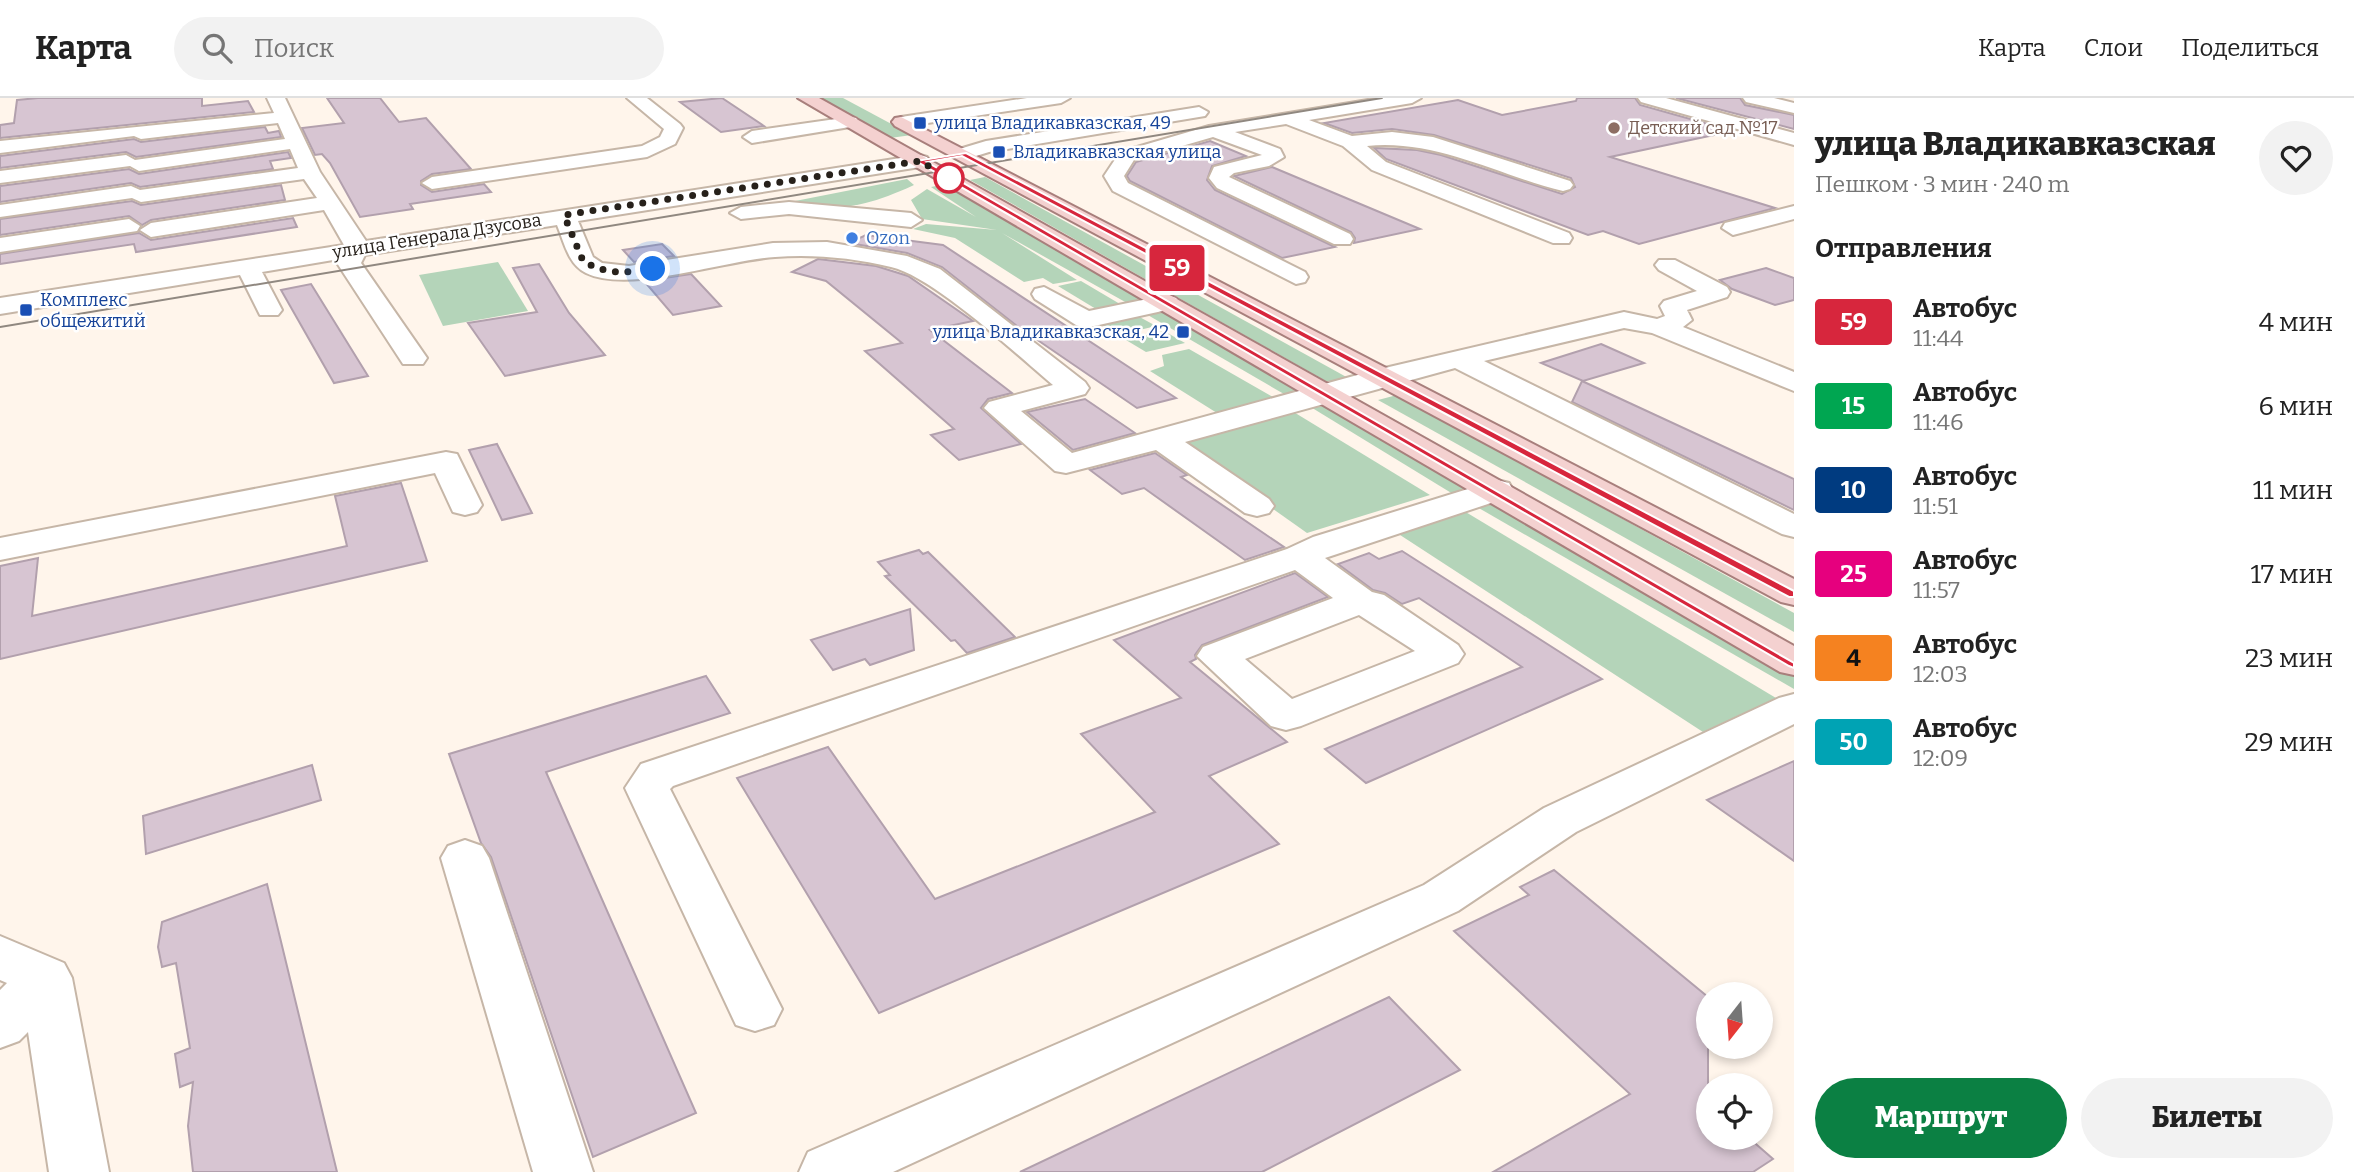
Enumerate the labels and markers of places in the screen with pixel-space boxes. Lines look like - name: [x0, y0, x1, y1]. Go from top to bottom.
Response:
- place label: улица Владикавказская, 49: [933, 112, 1171, 134]
- marker: улица Владикавказская, 49: [912, 115, 928, 131]
- place label: Детский сад №17: [1628, 117, 1778, 139]
- marker: Детский сад №17: [1606, 120, 1622, 136]
- place label: Владикавказская улица: [1013, 141, 1222, 163]
- marker: Владикавказская улица: [991, 144, 1007, 160]
- unlabelled marker: [934, 163, 964, 193]
- place label: Ozon: [866, 227, 910, 249]
- marker: Ozon: [844, 230, 860, 246]
- place label: Комплекс общежитий: [40, 289, 146, 332]
- marker: Комплекс общежитий: [18, 302, 34, 318]
- place label: улица Владикавказская, 42: [932, 321, 1169, 343]
- marker: улица Владикавказская, 42: [1175, 324, 1191, 340]

